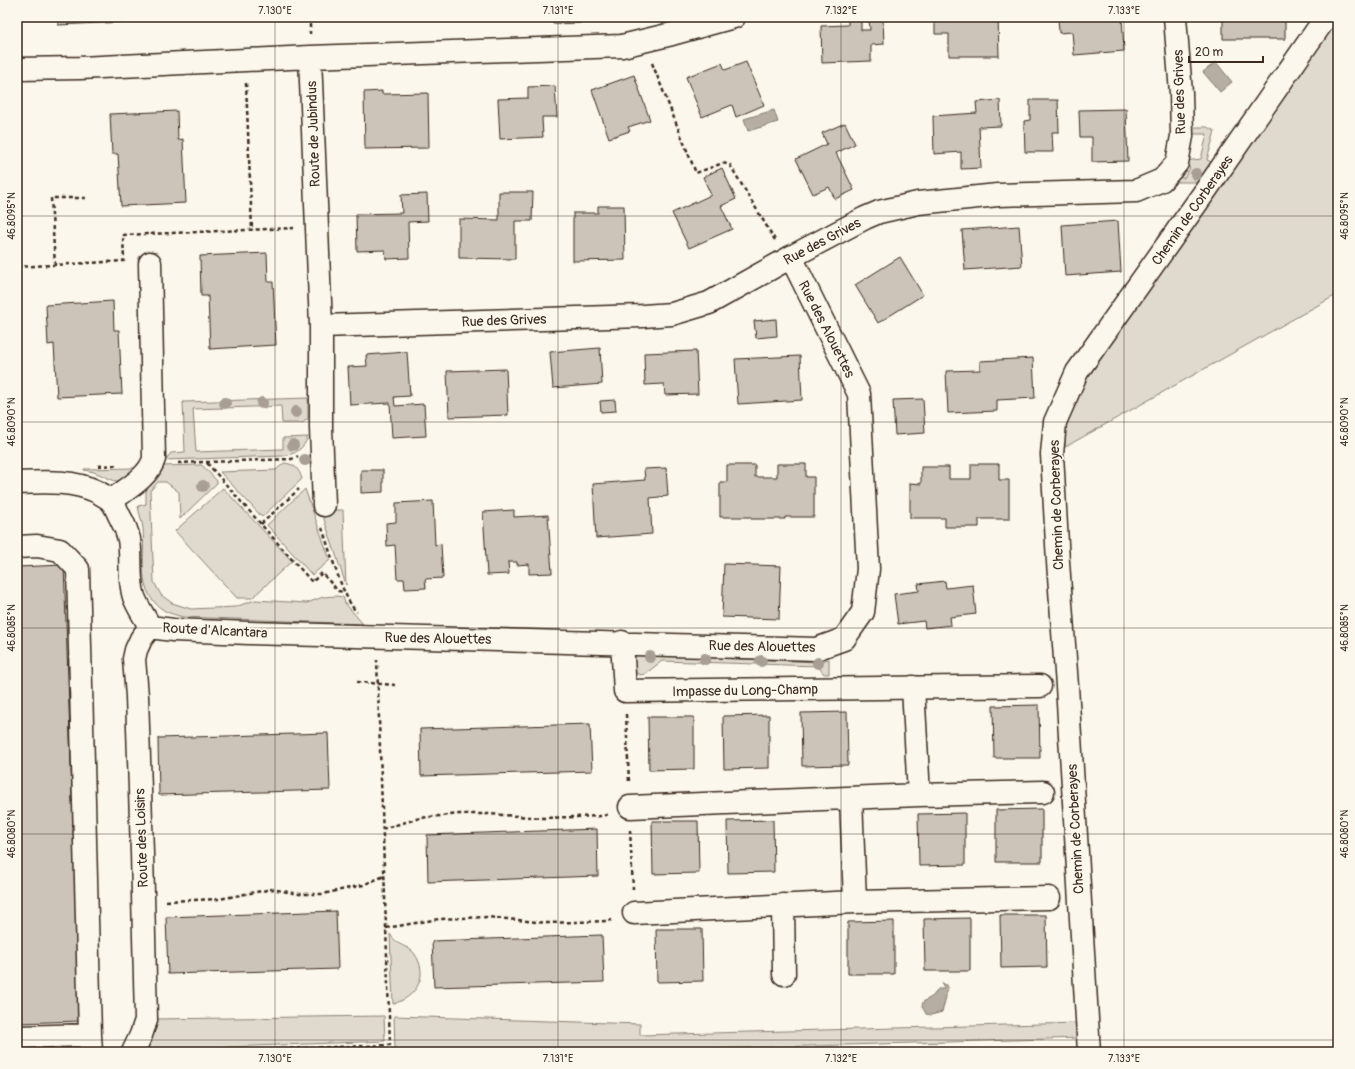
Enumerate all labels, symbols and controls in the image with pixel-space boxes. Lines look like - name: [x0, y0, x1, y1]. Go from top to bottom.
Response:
- text: 7.130°E: [258, 5, 292, 17]
- text: 7.131°E: [543, 5, 573, 17]
- text: 7.132°E: [825, 5, 857, 17]
- text: 7.133°E: [1108, 5, 1140, 17]
- scale bar: [1189, 38, 1263, 64]
- text: 20 m: [1195, 45, 1224, 60]
- street label: Rue des Grives: [1169, 49, 1189, 135]
- street label: Route de Jubindus: [303, 80, 324, 187]
- street label: Chemin de Corberayes: [1148, 152, 1237, 268]
- text: 46.8095°N: [6, 192, 18, 240]
- text: 46.8095°N: [1339, 192, 1351, 240]
- street label: Rue des Grives: [781, 214, 864, 269]
- street label: Rue des Alouettes: [795, 278, 859, 381]
- street label: Rue des Grives: [461, 310, 547, 330]
- text: 46.8090°N: [6, 397, 18, 446]
- text: 46.8090°N: [1339, 397, 1351, 446]
- street label: Chemin de Corberayes: [1046, 439, 1067, 570]
- text: 46.8085°N: [6, 604, 18, 652]
- text: 46.8085°N: [1339, 604, 1351, 652]
- street label: Route d'Alcantara: [162, 619, 268, 642]
- street label: Rue des Alouettes: [385, 629, 492, 648]
- street label: Rue des Alouettes: [709, 637, 816, 656]
- street label: Impasse du Long-Champ: [672, 681, 818, 700]
- street label: Chemin de Corberayes: [1064, 763, 1087, 894]
- street label: Route des Loisirs: [131, 787, 152, 888]
- text: 46.8080°N: [6, 809, 18, 858]
- text: 46.8080°N: [1339, 809, 1351, 858]
- text: 7.130°E: [258, 1053, 292, 1065]
- text: 7.131°E: [543, 1053, 573, 1065]
- text: 7.132°E: [825, 1053, 857, 1065]
- text: 7.133°E: [1108, 1053, 1140, 1065]

